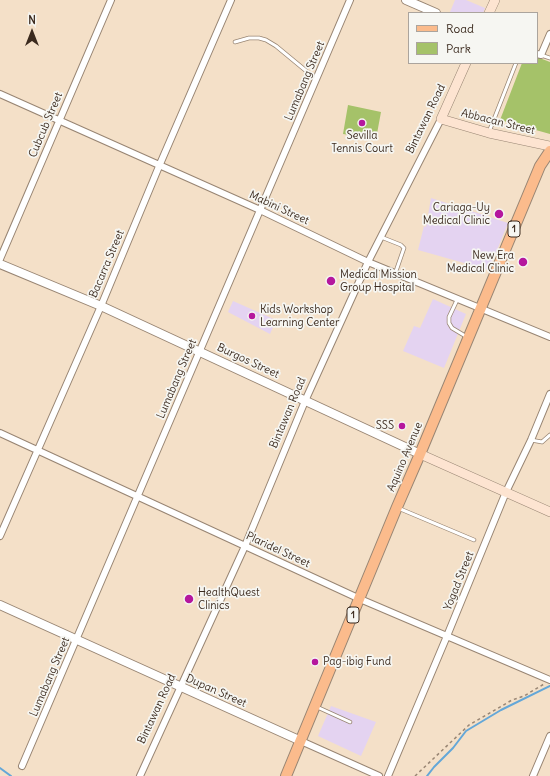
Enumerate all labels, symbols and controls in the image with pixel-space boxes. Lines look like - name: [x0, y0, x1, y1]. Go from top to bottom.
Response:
- north arrow: [12, 12, 52, 52]
- legend: [408, 12, 538, 64]
- text: N: [28, 13, 36, 27]
- text: Road: [446, 21, 474, 36]
- street label: Lumabang Street: [282, 39, 328, 123]
- text: Park: [446, 41, 471, 56]
- street label: Bintawan Road: [403, 82, 449, 156]
- street label: Cubcub Street: [26, 90, 66, 160]
- street label: Abbacan Street: [460, 106, 536, 138]
- marker: Sevilla Tennis Court: [357, 118, 367, 128]
- place label: Sevilla Tennis Court: [331, 129, 393, 155]
- street label: Mabini Street: [247, 188, 311, 228]
- place label: Cariaga-Uy Medical Clinic: [423, 201, 490, 227]
- marker: Cariaga-Uy Medical Clinic: [493, 208, 505, 220]
- road number: 1: [508, 221, 520, 237]
- street label: Bacarra Street: [87, 228, 127, 300]
- place label: New Era Medical Clinic: [447, 249, 514, 275]
- marker: New Era Medical Clinic: [517, 256, 529, 268]
- place label: Medical Mission Group Hospital: [340, 268, 417, 294]
- marker: Medical Mission Group Hospital: [325, 275, 337, 287]
- place label: Kids Workshop Learning Center: [260, 303, 339, 329]
- marker: Kids Workshop Learning Center: [247, 311, 257, 321]
- street label: Lumabang Street: [154, 337, 200, 421]
- street label: Burgos Street: [215, 341, 281, 381]
- street label: Bintawan Road: [267, 376, 309, 450]
- place label: SSS: [376, 419, 394, 433]
- street label: Aquino Avenue: [384, 420, 426, 494]
- marker: SSS: [397, 421, 407, 431]
- street label: Plaridel Street: [244, 529, 312, 571]
- street label: Yogad Street: [441, 550, 477, 612]
- place label: HealthQuest Clinics: [198, 586, 260, 612]
- marker: HealthQuest Clinics: [183, 593, 195, 605]
- road number: 1: [347, 607, 359, 623]
- street label: Lumabang Street: [27, 635, 73, 719]
- place label: Pag-ibig Fund: [323, 655, 391, 669]
- marker: Pag-ibig Fund: [310, 657, 320, 667]
- street label: Bintawan Road: [135, 672, 179, 746]
- street label: Dupan Street: [184, 672, 248, 710]

